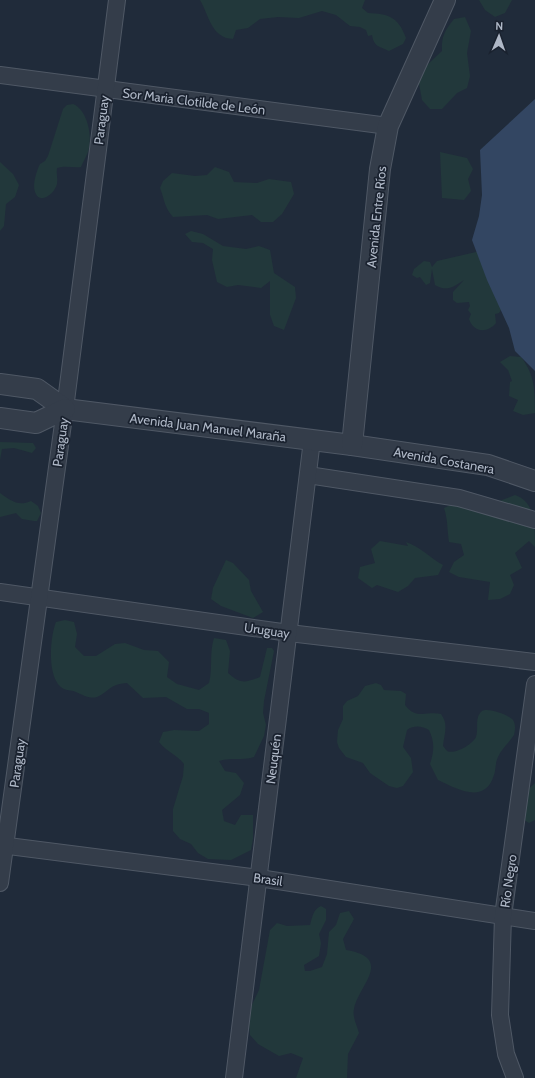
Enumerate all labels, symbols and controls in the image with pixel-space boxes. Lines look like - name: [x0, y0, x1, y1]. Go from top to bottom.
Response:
- north arrow: [479, 16, 519, 56]
- text: N: [495, 19, 503, 33]
- street label: Sor Maria Clotilde de León: [122, 84, 266, 118]
- street label: Paraguay: [90, 94, 112, 146]
- street label: Avenida Entre Ríos: [363, 165, 389, 269]
- street label: Avenida Juan Manuel Maraña: [129, 409, 288, 445]
- street label: Paraguay: [49, 416, 71, 468]
- street label: Avenida Costanera: [392, 443, 496, 477]
- street label: Uruguay: [243, 619, 291, 641]
- street label: Neuquén: [262, 733, 284, 785]
- street label: Paraguay: [6, 737, 28, 789]
- street label: Río Negro: [496, 853, 520, 909]
- street label: Brasil: [252, 869, 284, 889]

